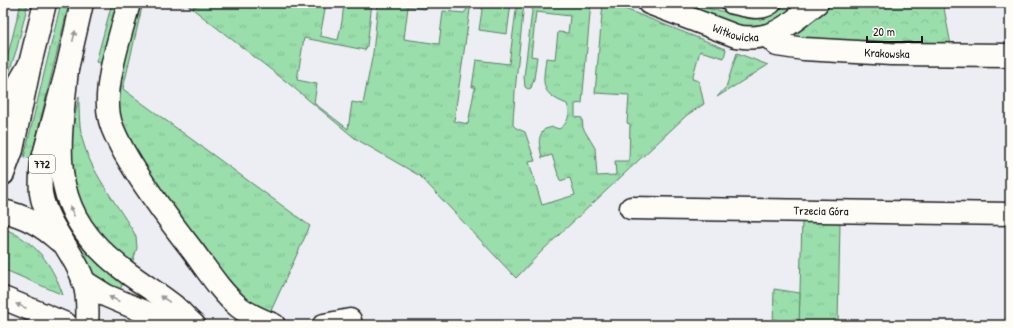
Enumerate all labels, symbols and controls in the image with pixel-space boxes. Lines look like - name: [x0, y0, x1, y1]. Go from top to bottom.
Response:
- scale bar: [867, 18, 922, 44]
- street label: Witkowicka: [710, 19, 759, 45]
- text: 20 m: [873, 23, 895, 40]
- one-way arrow: [72, 30, 78, 42]
- street label: Krakowska: [864, 43, 910, 62]
- road number: 772: [29, 155, 55, 173]
- street label: Trzecia Góra: [793, 202, 849, 219]
- one-way arrow: [69, 205, 75, 216]
- one-way arrow: [159, 295, 170, 303]
- one-way arrow: [109, 296, 120, 302]
- one-way arrow: [16, 303, 27, 309]

